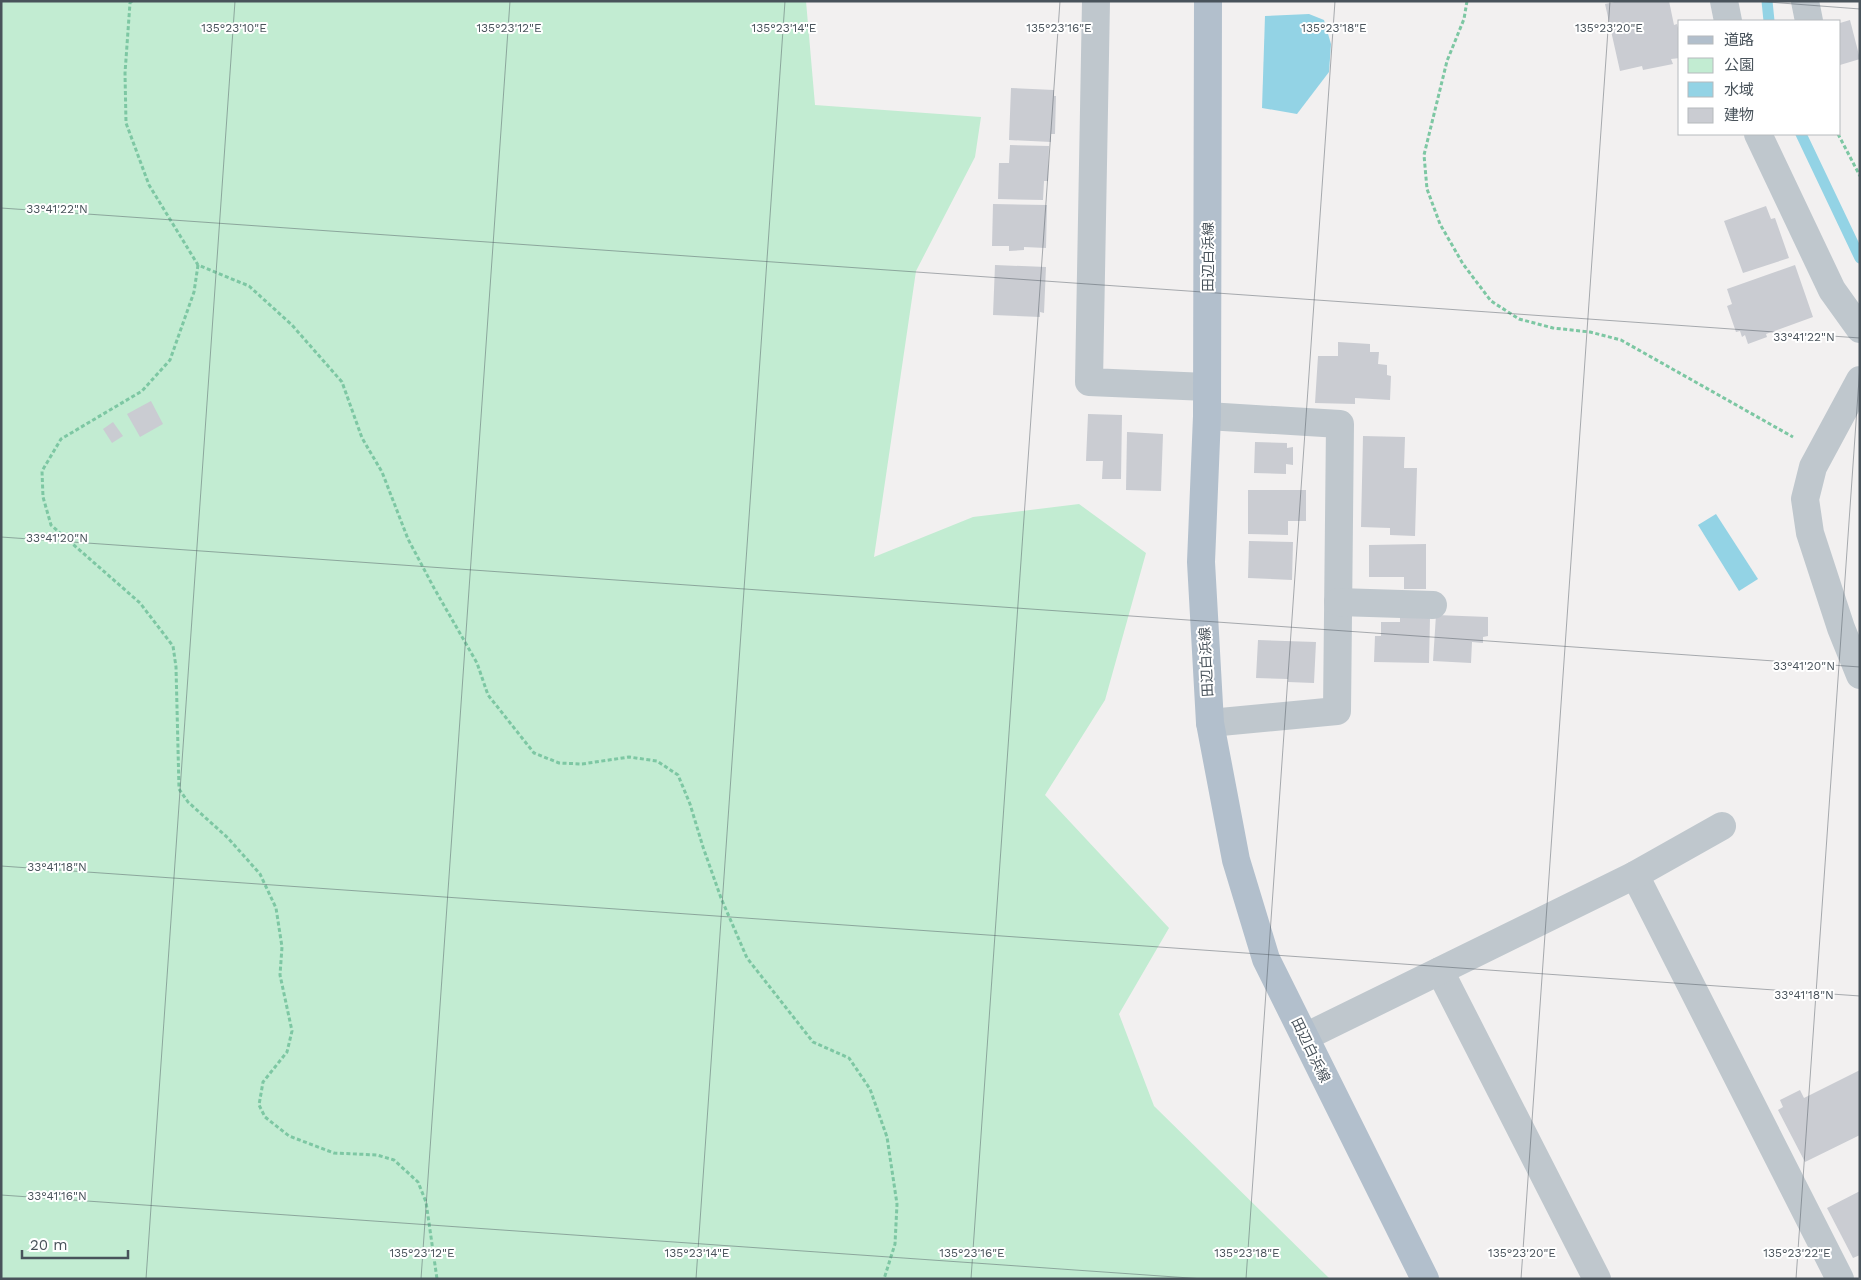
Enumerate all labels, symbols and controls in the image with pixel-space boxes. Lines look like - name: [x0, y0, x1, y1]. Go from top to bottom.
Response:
- legend: [1678, 20, 1841, 135]
- text: 135°23'10"E: [201, 21, 267, 35]
- text: 135°23'12"E: [476, 21, 542, 35]
- text: 135°23'14"E: [752, 21, 817, 35]
- text: 135°23'16"E: [1026, 21, 1092, 35]
- text: 135°23'18"E: [1301, 21, 1367, 35]
- text: 135°23'20"E: [1575, 21, 1643, 35]
- text: 道路: [1724, 31, 1754, 49]
- text: 公園: [1724, 56, 1754, 74]
- text: 水域: [1724, 81, 1754, 99]
- text: 建物: [1724, 106, 1754, 124]
- text: 33°41'22"N: [26, 202, 88, 216]
- street label: 田辺白浜線: [1200, 222, 1216, 292]
- text: 33°41'22"N: [1773, 330, 1835, 344]
- text: 33°41'20"N: [26, 531, 88, 545]
- street label: 田辺白浜線: [1196, 627, 1216, 697]
- text: 33°41'20"N: [1773, 659, 1835, 673]
- text: 33°41'18"N: [27, 860, 87, 874]
- text: 33°41'18"N: [1774, 988, 1834, 1002]
- street label: 田辺白浜線: [1288, 1015, 1334, 1085]
- text: 33°41'16"N: [27, 1189, 87, 1203]
- scale bar: [22, 1228, 129, 1260]
- text: 20 m: [30, 1236, 68, 1254]
- text: 135°23'12"E: [389, 1246, 455, 1260]
- text: 135°23'14"E: [665, 1246, 730, 1260]
- text: 135°23'16"E: [939, 1246, 1005, 1260]
- text: 135°23'18"E: [1214, 1246, 1280, 1260]
- text: 135°23'20"E: [1488, 1246, 1556, 1260]
- text: 135°23'22"E: [1763, 1246, 1831, 1260]

